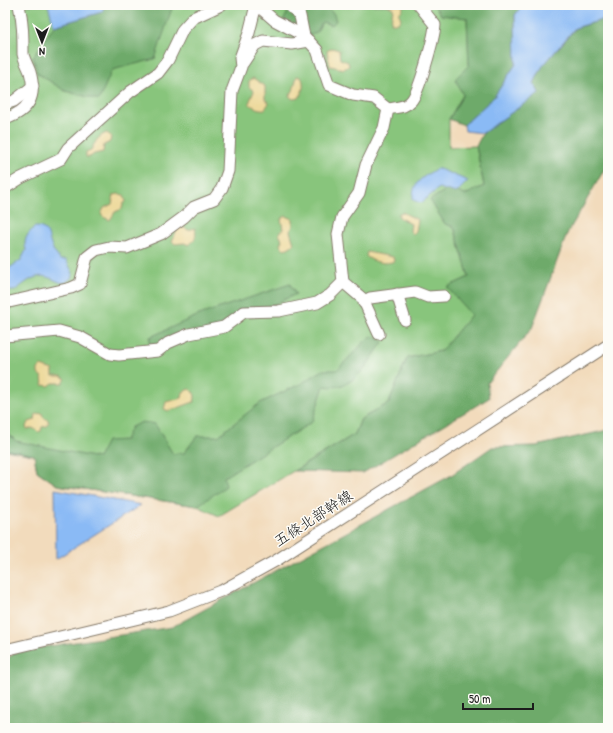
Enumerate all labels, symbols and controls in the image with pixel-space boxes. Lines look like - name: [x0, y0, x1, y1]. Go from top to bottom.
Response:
- north arrow: [22, 22, 62, 62]
- text: N: [39, 45, 45, 59]
- street label: 五條北部幹線: [270, 485, 356, 551]
- scale bar: [463, 685, 533, 711]
- text: 50 m: [469, 690, 490, 707]

